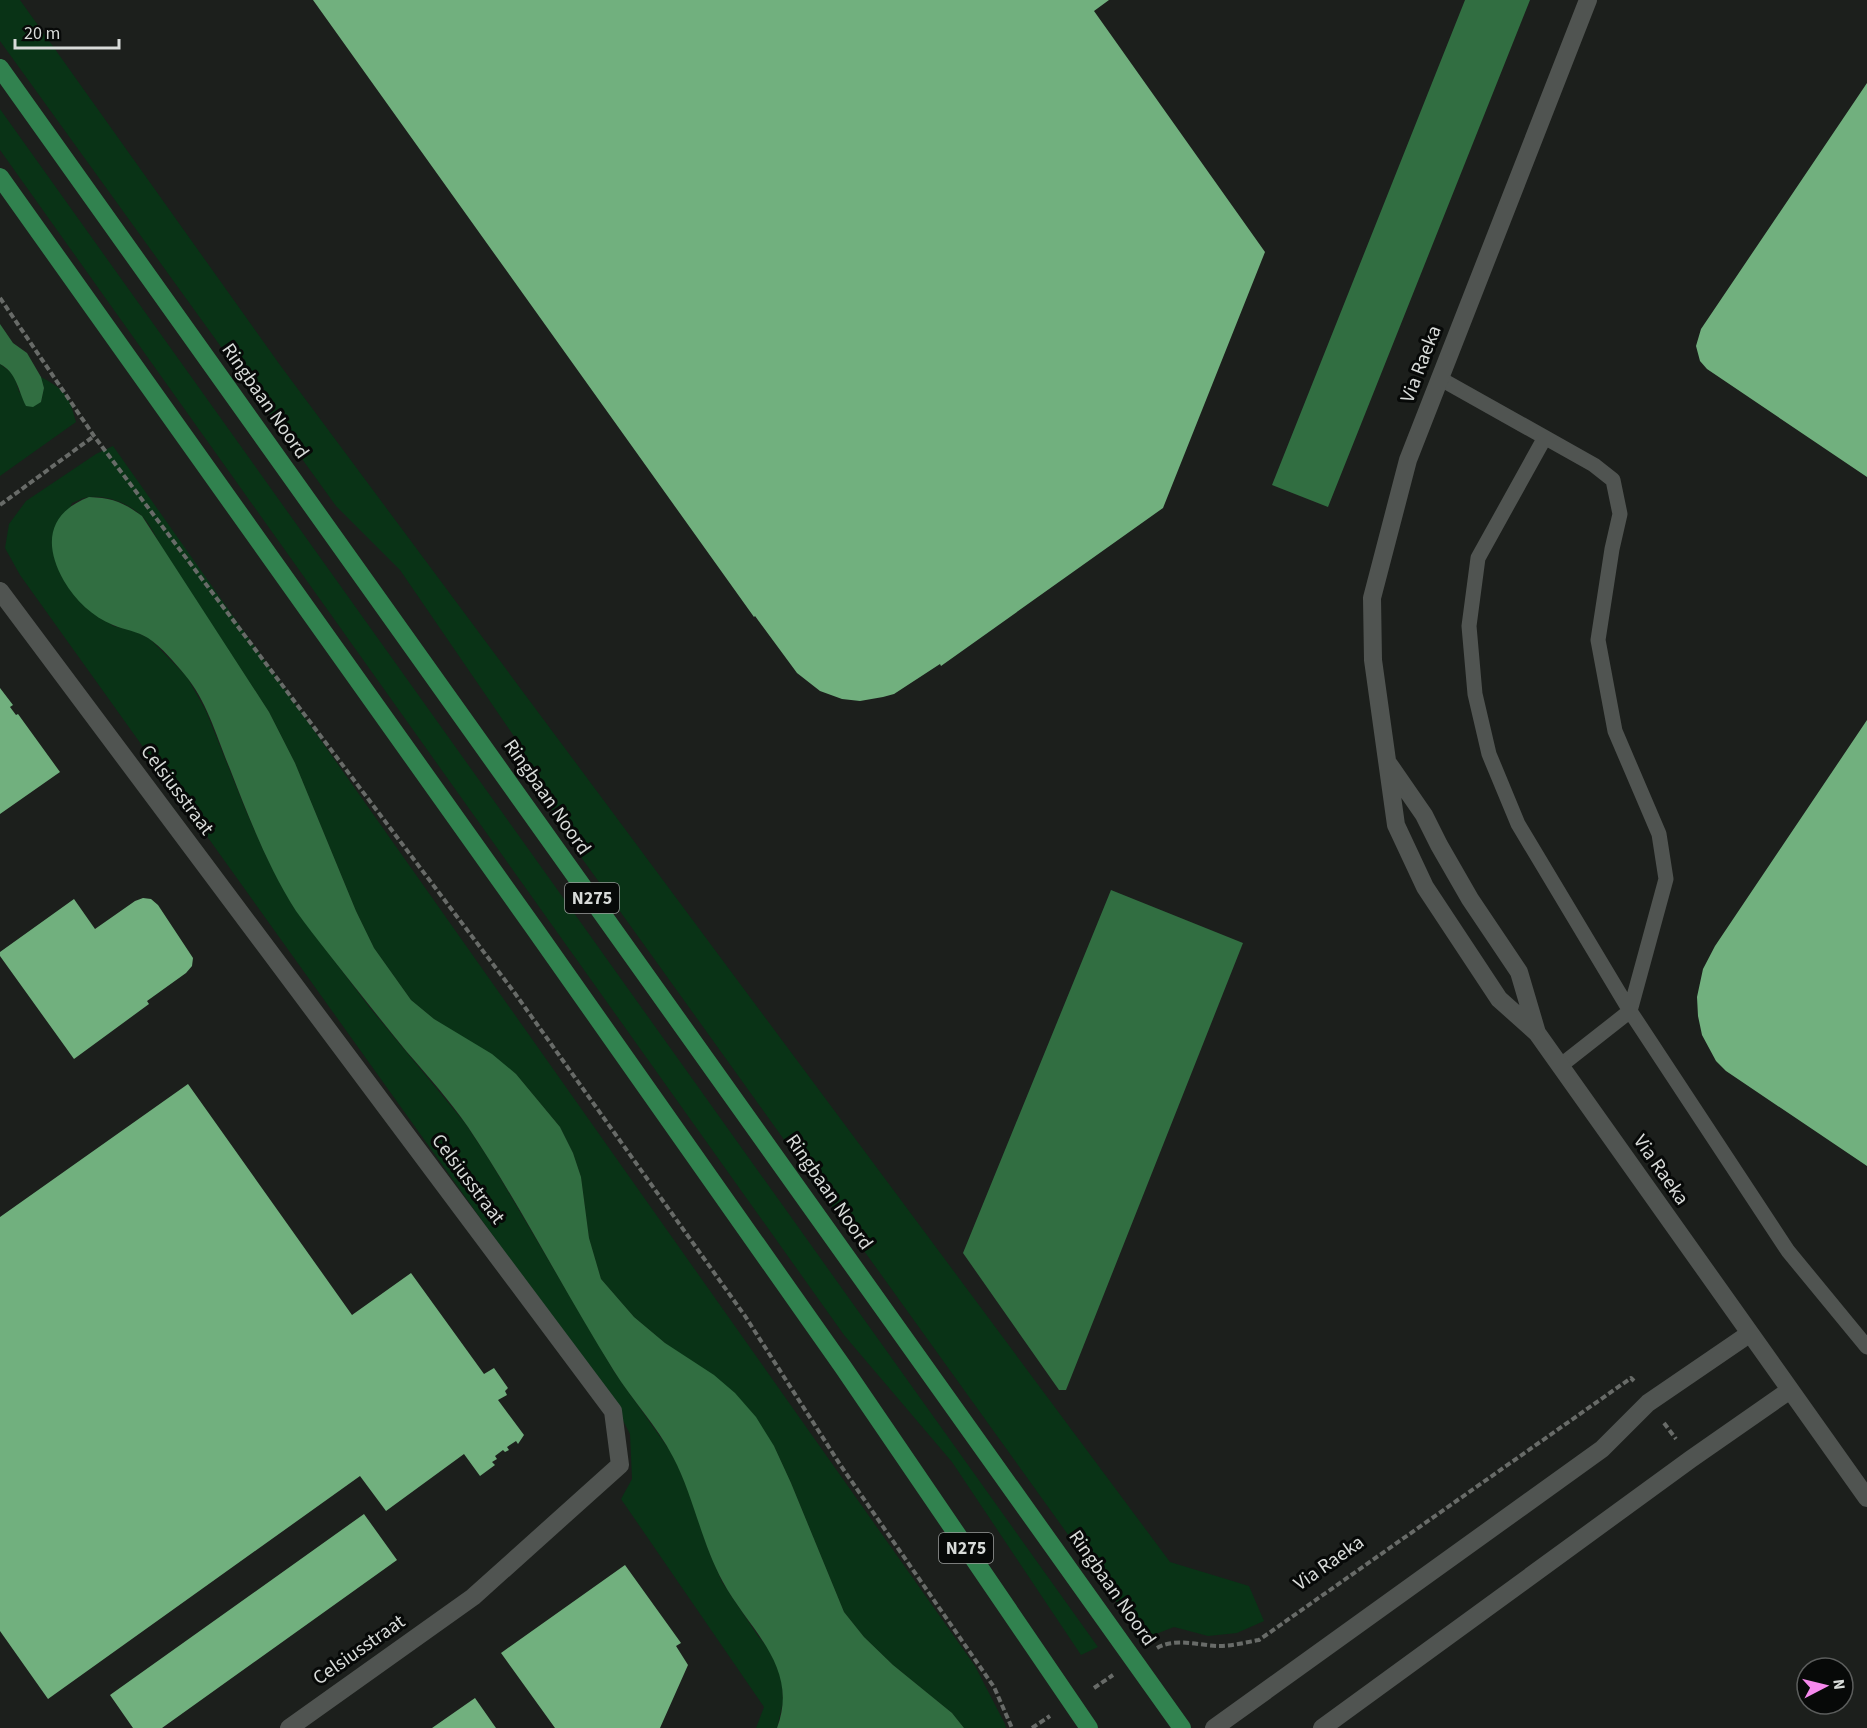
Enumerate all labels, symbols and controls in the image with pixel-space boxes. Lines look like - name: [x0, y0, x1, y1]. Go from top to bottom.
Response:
- scale bar: [15, 12, 118, 50]
- text: 20 m: [24, 21, 60, 46]
- street label: Via Raeka: [1394, 321, 1448, 407]
- street label: Ringbaan Noord: [215, 337, 315, 465]
- street label: Ringbaan Noord: [497, 733, 597, 861]
- street label: Celsiusstraat: [134, 739, 220, 841]
- road number: N275: [565, 883, 619, 913]
- street label: Celsiusstraat: [425, 1128, 511, 1230]
- street label: Ringbaan Noord: [779, 1128, 879, 1256]
- street label: Via Raeka: [1626, 1129, 1696, 1211]
- street label: Ringbaan Noord: [1062, 1524, 1162, 1652]
- street label: Via Raeka: [1288, 1528, 1370, 1598]
- road number: N275: [939, 1533, 993, 1563]
- street label: Celsiusstraat: [307, 1608, 411, 1692]
- north arrow: [1795, 1656, 1855, 1716]
- text: N: [1827, 1678, 1850, 1691]

